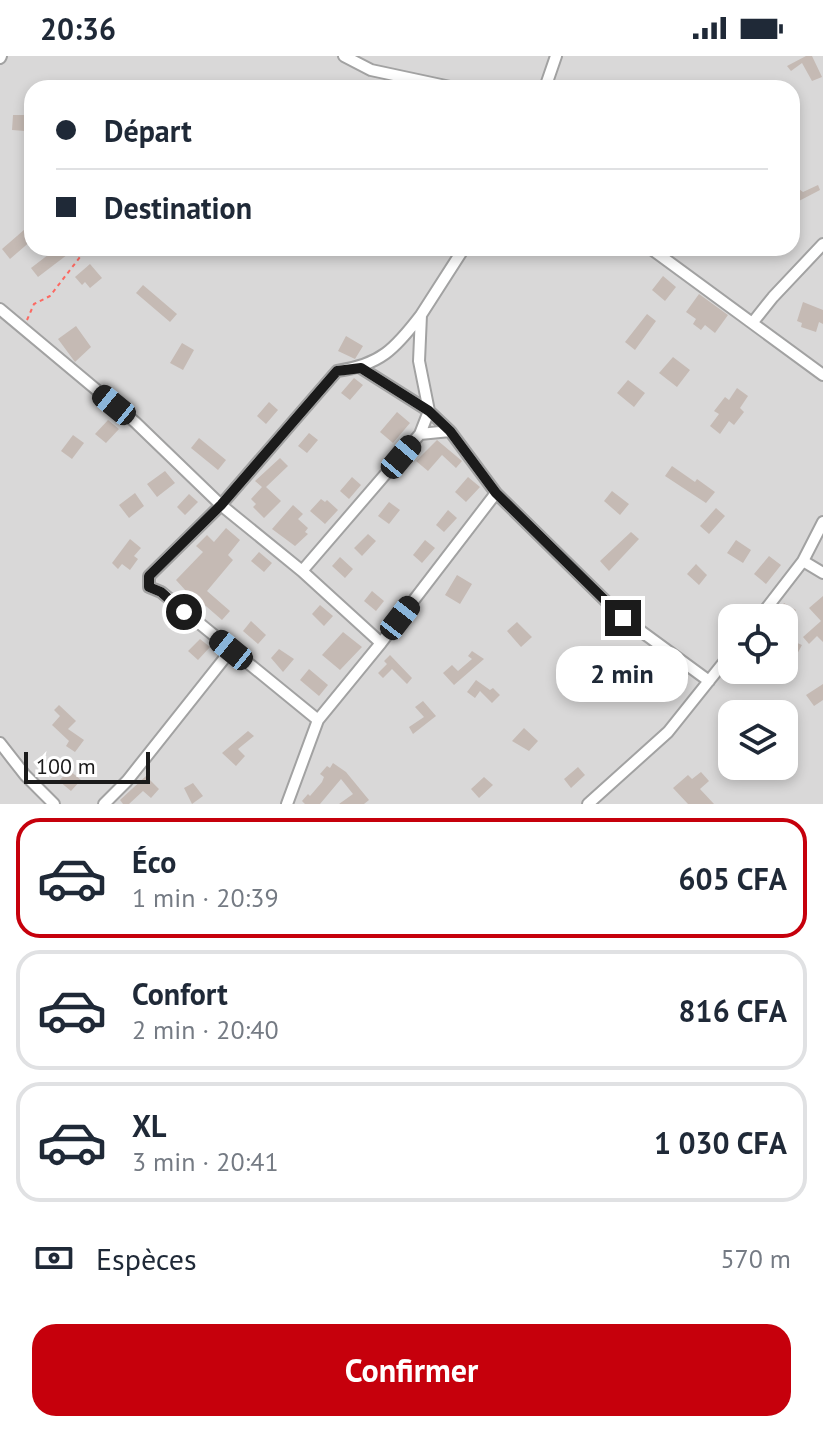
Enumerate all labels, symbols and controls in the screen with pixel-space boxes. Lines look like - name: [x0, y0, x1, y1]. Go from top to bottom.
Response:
- text: 20:36: [40, 9, 116, 48]
- text: Départ: [104, 111, 192, 150]
- text: Destination: [104, 188, 252, 227]
- car: [88, 381, 140, 429]
- car: [376, 431, 426, 483]
- car: [376, 592, 424, 644]
- route start: [166, 594, 202, 630]
- route end: [605, 600, 641, 636]
- map controls: [718, 604, 798, 780]
- button: locate: [718, 604, 798, 684]
- car: [205, 626, 257, 674]
- callout: 2 min: [557, 646, 689, 702]
- text: 2 min: [590, 657, 654, 690]
- button: layers: [718, 700, 798, 780]
- scale bar: [24, 748, 150, 784]
- text: 100 m: [36, 752, 96, 780]
- icon: car: [36, 842, 108, 914]
- text: Éco: [132, 842, 176, 881]
- text: 605 CFA: [679, 859, 787, 898]
- text: 1 min · 20:39: [132, 881, 279, 914]
- icon: car: [36, 974, 108, 1046]
- text: Confort: [132, 974, 228, 1013]
- text: 816 CFA: [679, 991, 787, 1030]
- text: 2 min · 20:40: [132, 1013, 279, 1046]
- icon: car: [36, 1106, 108, 1178]
- text: XL: [132, 1106, 166, 1145]
- text: 1 030 CFA: [654, 1123, 787, 1162]
- text: 3 min · 20:41: [132, 1145, 279, 1178]
- icon: cash: [32, 1236, 76, 1280]
- text: Espèces: [96, 1239, 197, 1278]
- text: 570 m: [720, 1242, 791, 1275]
- button: Confirmer: [32, 1324, 791, 1416]

